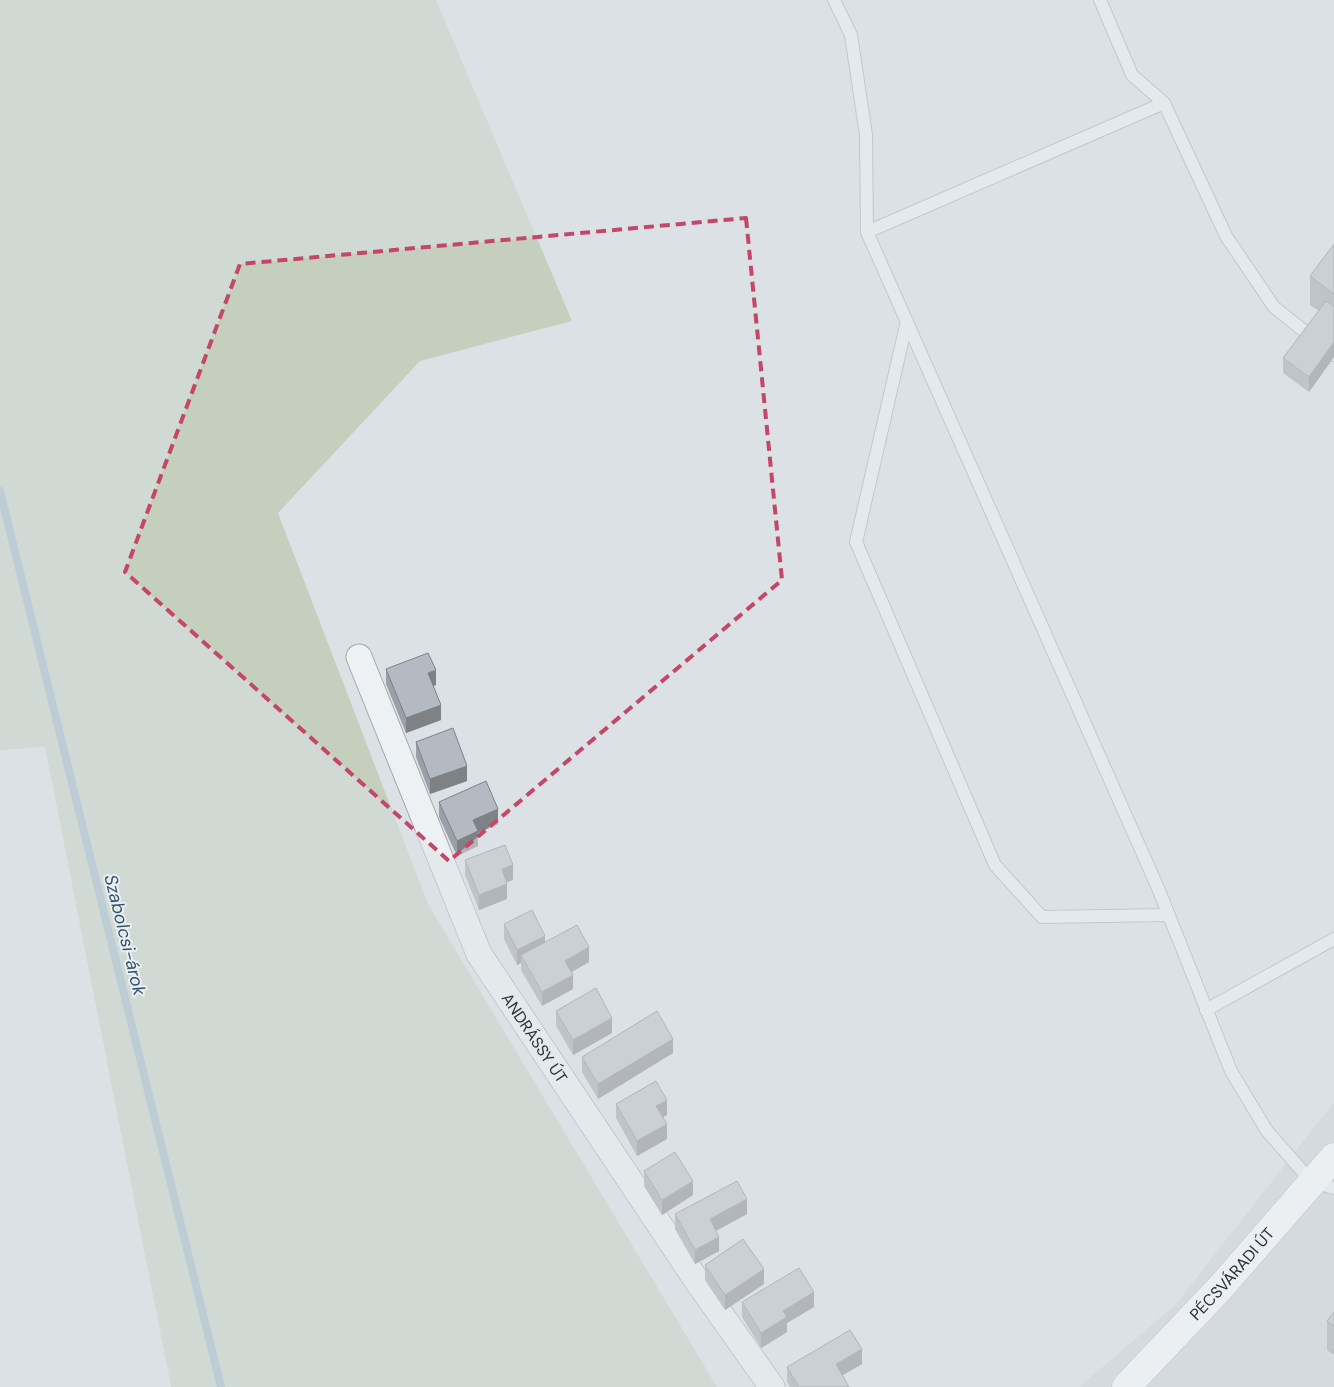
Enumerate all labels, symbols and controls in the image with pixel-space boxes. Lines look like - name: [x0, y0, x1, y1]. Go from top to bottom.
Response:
- water label: Szabolcsi-árok: [98, 872, 152, 999]
- street label: ANDRÁSSY ÚT: [497, 989, 572, 1087]
- street label: PÉCSVÁRADI ÚT: [1185, 1223, 1279, 1325]

